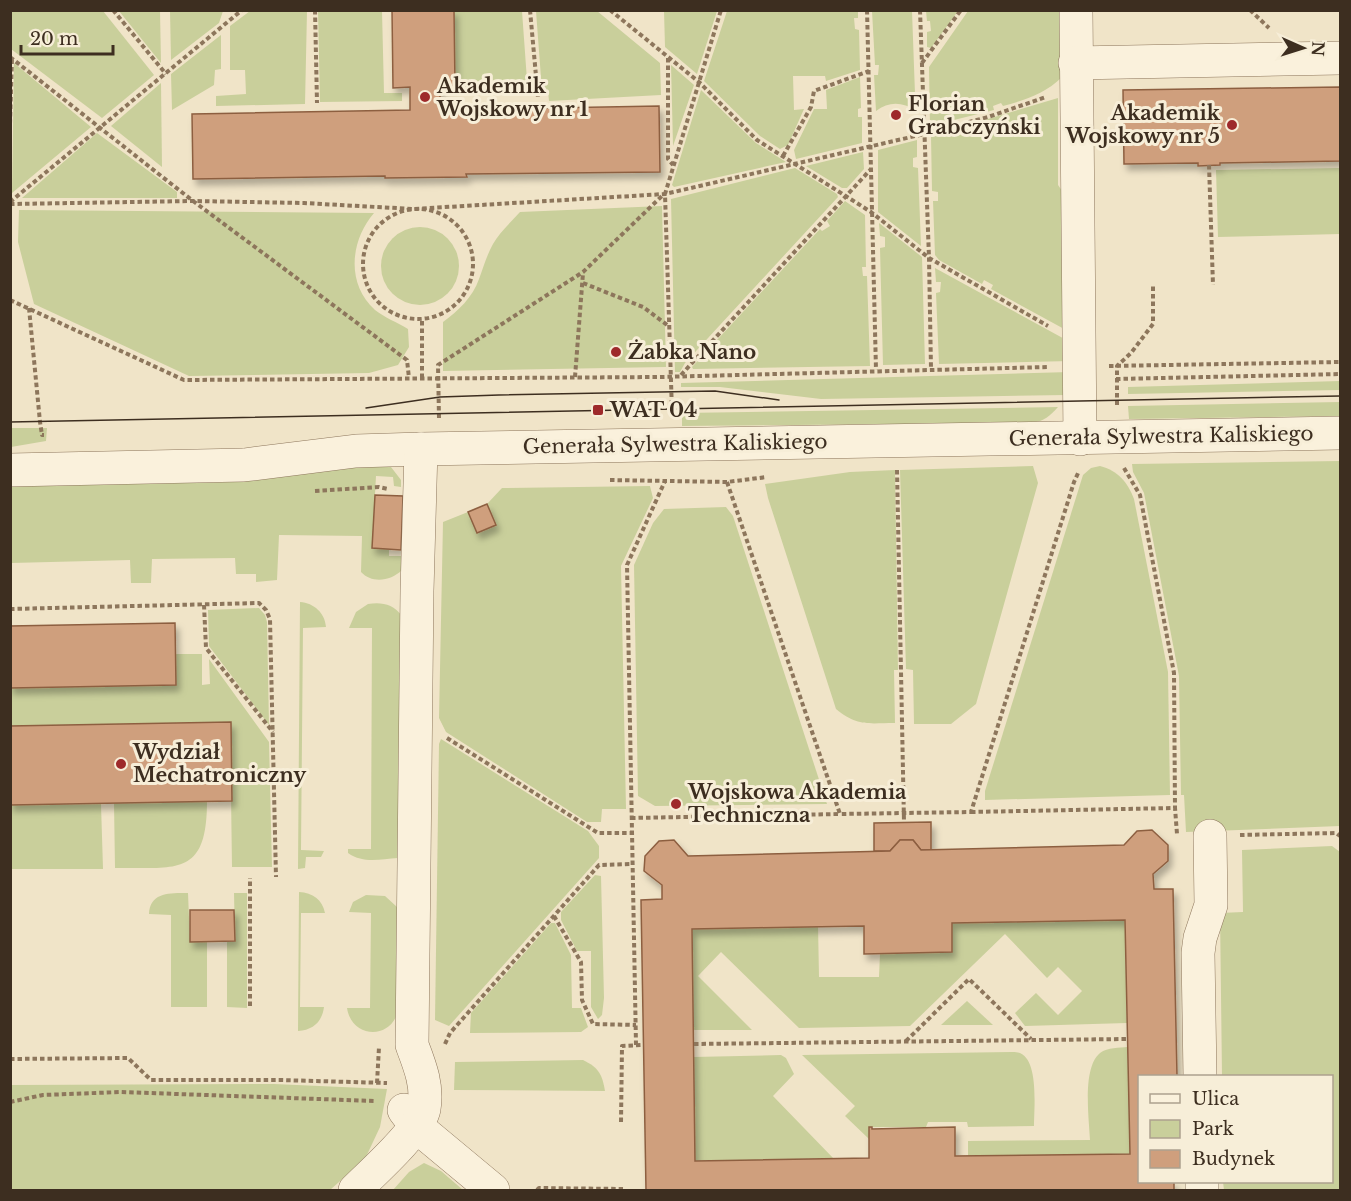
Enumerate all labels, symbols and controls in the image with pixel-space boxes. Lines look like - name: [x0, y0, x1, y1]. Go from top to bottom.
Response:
- scale bar: [21, 18, 112, 56]
- north arrow: [1273, 18, 1333, 78]
- text: 20 m: [30, 28, 78, 50]
- text: N: [1308, 41, 1328, 57]
- place label: Akademik Wojskowy nr 1: [436, 74, 589, 121]
- marker: Akademik Wojskowy nr 1: [418, 90, 432, 104]
- place label: Florian Grabczyński: [908, 92, 1040, 139]
- place label: Akademik Wojskowy nr 5: [1065, 101, 1221, 148]
- marker: Florian Grabczyński: [889, 108, 903, 122]
- marker: Akademik Wojskowy nr 5: [1225, 118, 1239, 132]
- place label: Żabka Nano: [628, 339, 756, 364]
- marker: Żabka Nano: [609, 345, 623, 359]
- place label: WAT 04: [609, 398, 697, 422]
- marker: WAT 04: [591, 403, 605, 417]
- street label: Generała Sylwestra Kaliskiego: [1008, 421, 1314, 451]
- street label: Generała Sylwestra Kaliskiego: [522, 429, 828, 459]
- place label: Wydział Mechatroniczny: [132, 740, 307, 787]
- marker: Wydział Mechatroniczny: [114, 757, 128, 771]
- place label: Wojskowa Akademia Techniczna: [687, 780, 907, 827]
- marker: Wojskowa Akademia Techniczna: [669, 797, 683, 811]
- legend: [1138, 1075, 1333, 1183]
- text: Ulica: [1192, 1088, 1239, 1110]
- text: Park: [1192, 1118, 1234, 1140]
- text: Budynek: [1192, 1148, 1275, 1170]

